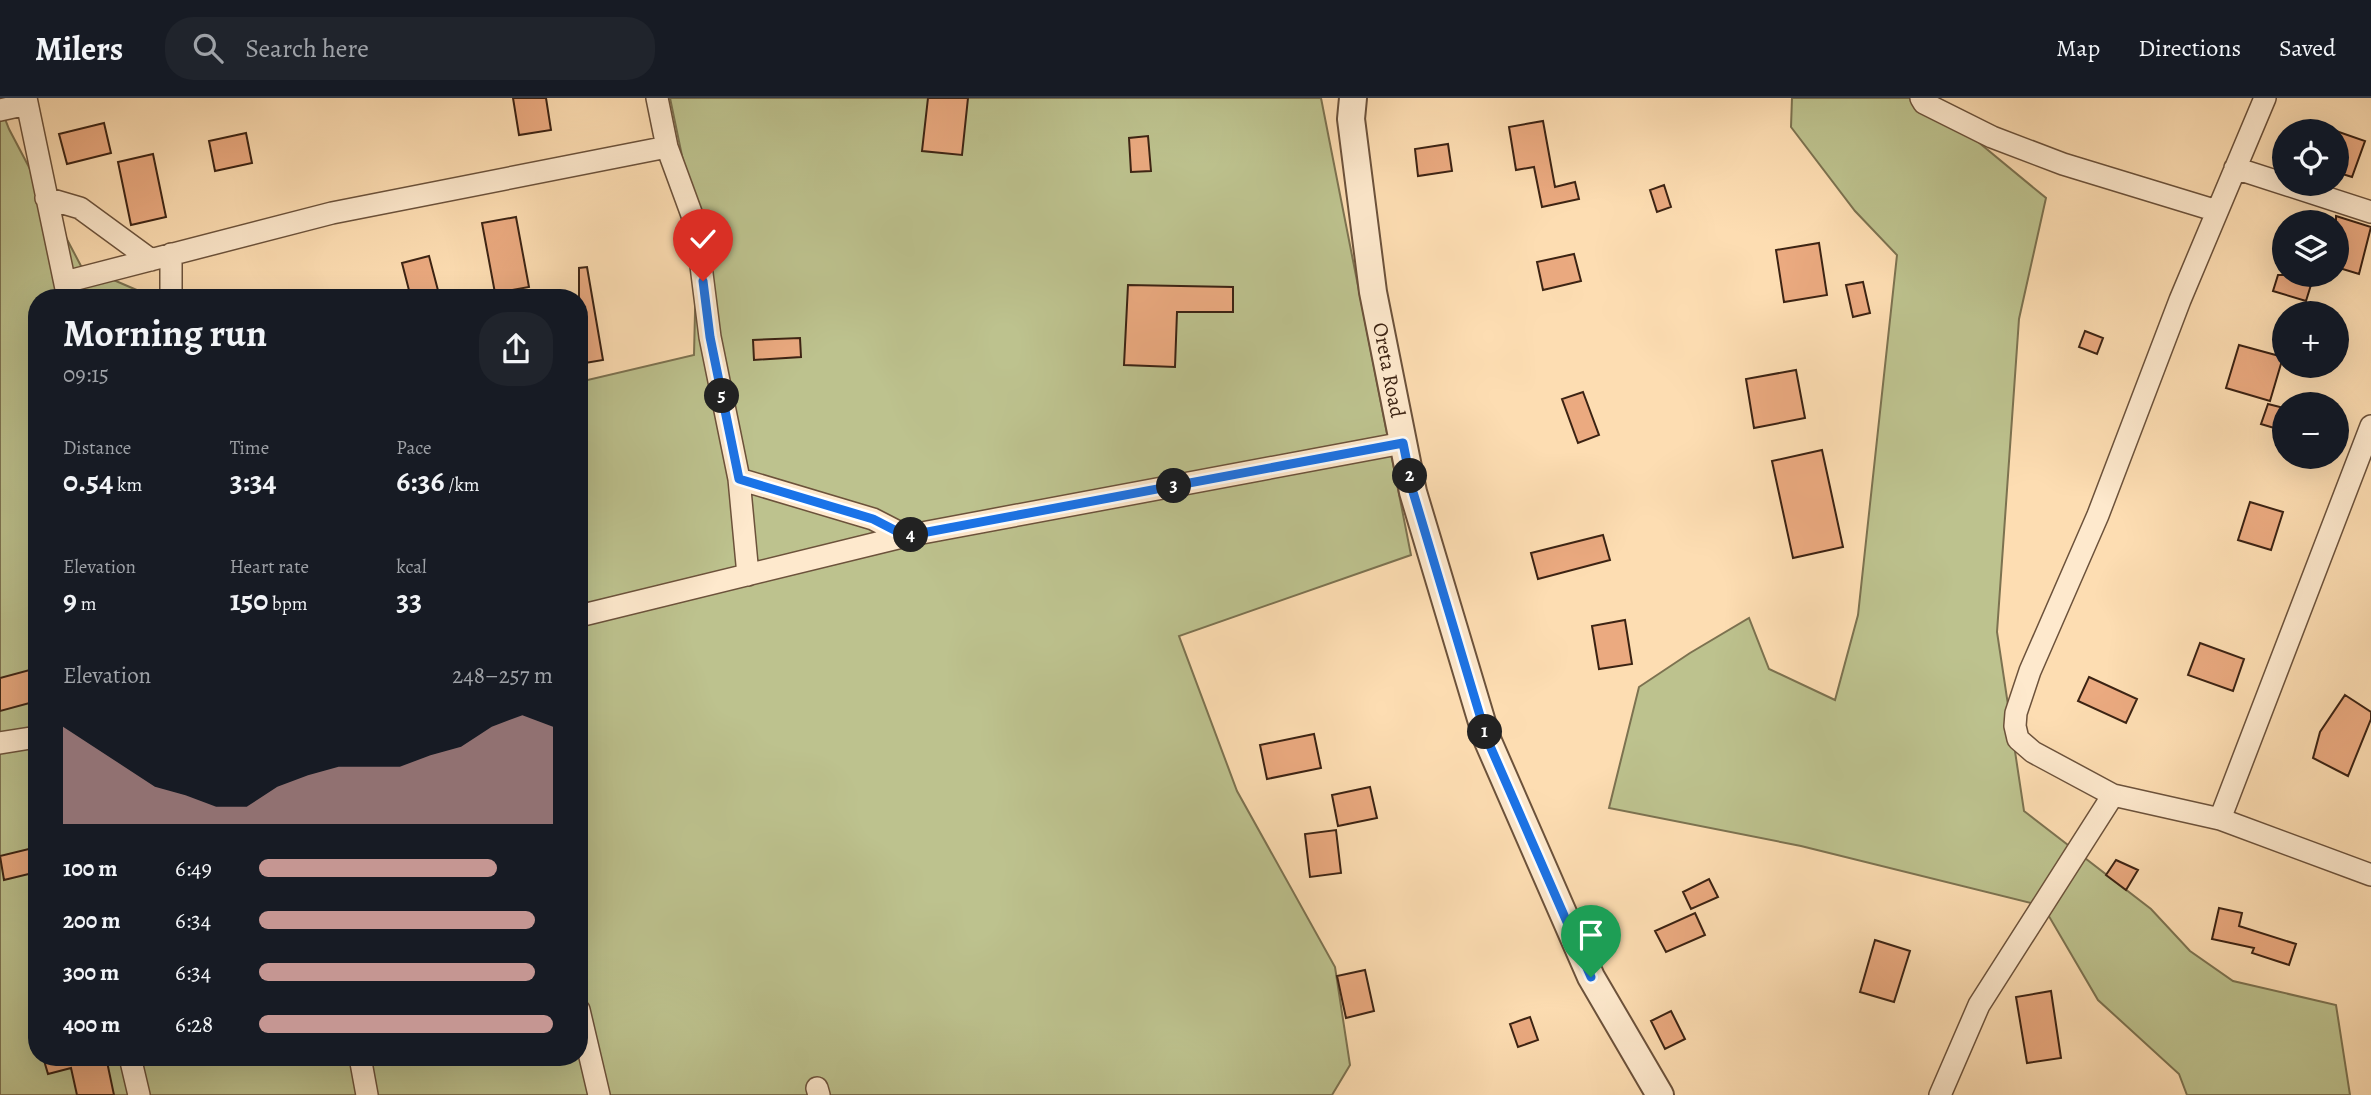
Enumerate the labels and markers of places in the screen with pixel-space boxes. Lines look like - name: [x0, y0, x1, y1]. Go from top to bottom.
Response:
- pin: [673, 209, 733, 281]
- pin: 5: [704, 378, 740, 414]
- pin: 2: [1392, 458, 1428, 494]
- pin: 3: [1156, 468, 1192, 504]
- pin: 4: [894, 518, 928, 552]
- pin: 1: [1468, 714, 1502, 750]
- pin: [1561, 905, 1621, 977]

